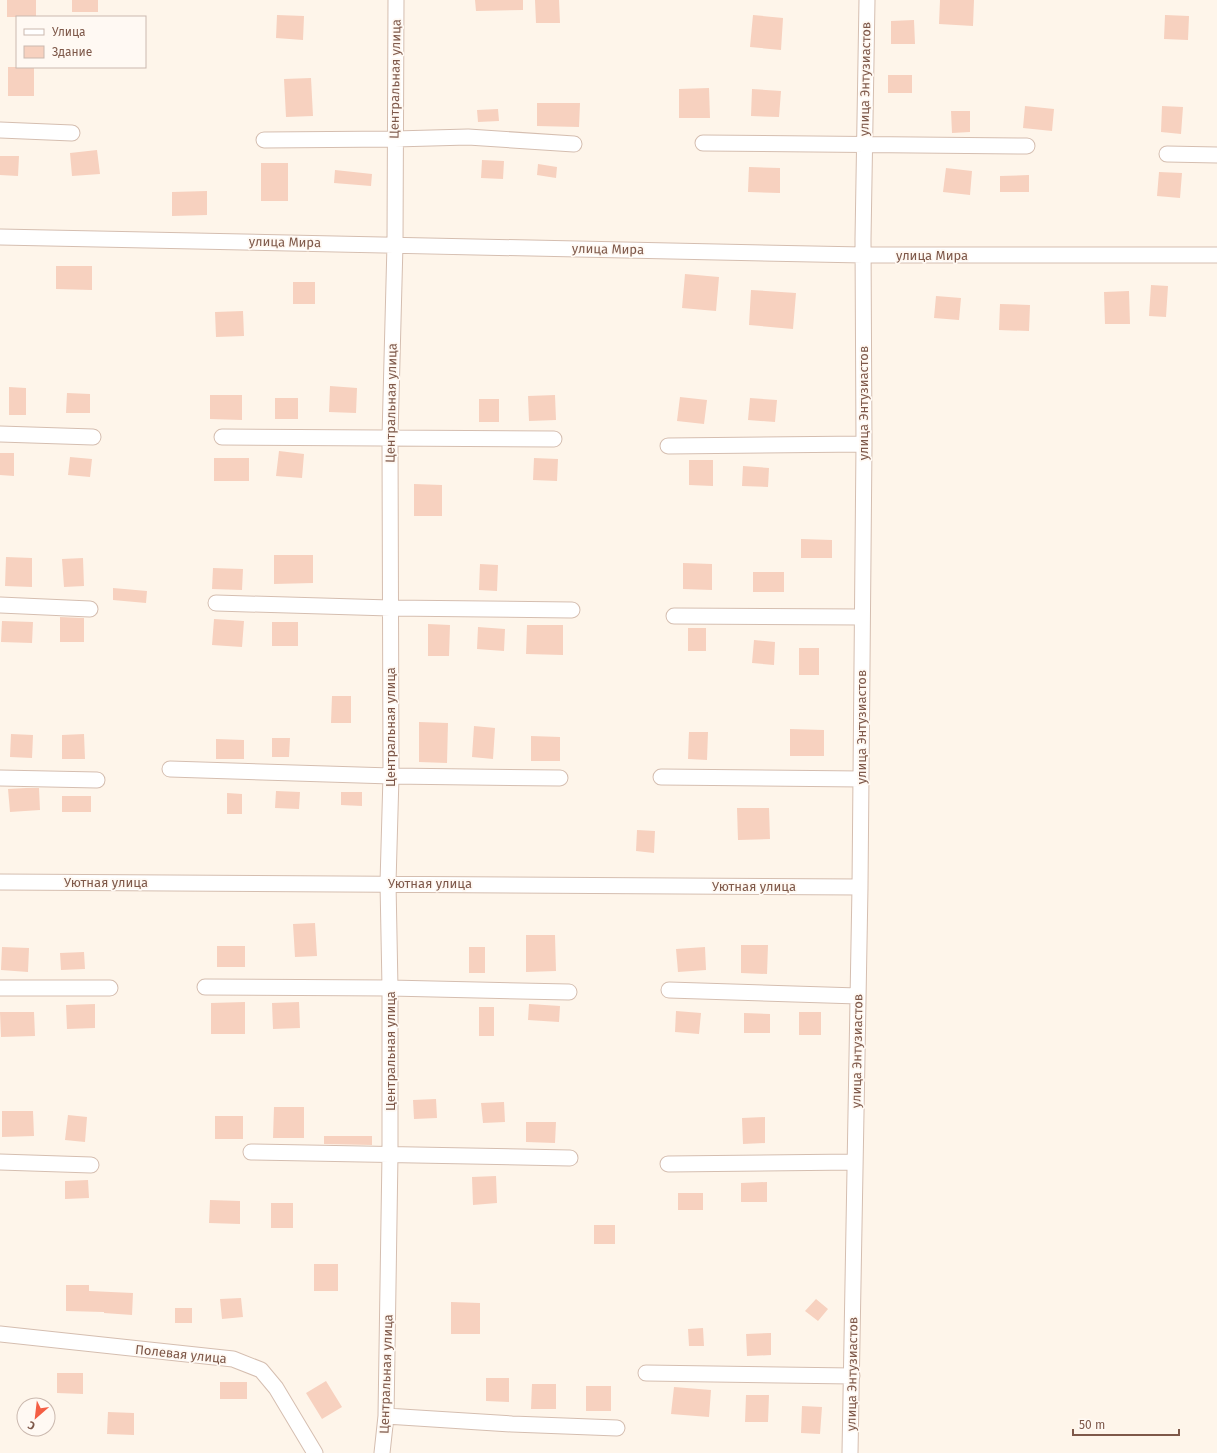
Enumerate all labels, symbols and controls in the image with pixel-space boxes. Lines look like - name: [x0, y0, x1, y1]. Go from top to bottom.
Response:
- legend: [16, 16, 146, 68]
- street label: Центральная улица: [386, 19, 404, 139]
- street label: улица Энтузиастов: [857, 22, 873, 136]
- text: Улица: [52, 25, 86, 39]
- text: Здание: [52, 45, 92, 59]
- street label: улица Мира: [249, 234, 321, 250]
- street label: улица Мира: [572, 241, 644, 257]
- street label: улица Мира: [896, 248, 968, 263]
- street label: Центральная улица: [382, 343, 400, 463]
- street label: улица Энтузиастов: [856, 346, 871, 460]
- street label: Центральная улица: [383, 667, 398, 787]
- street label: улица Энтузиастов: [854, 670, 869, 784]
- street label: Уютная улица: [64, 875, 148, 890]
- street label: Уютная улица: [388, 876, 472, 891]
- street label: Уютная улица: [712, 879, 796, 894]
- street label: Центральная улица: [383, 991, 398, 1111]
- street label: улица Энтузиастов: [849, 994, 865, 1108]
- street label: Центральная улица: [376, 1314, 396, 1434]
- street label: улица Энтузиастов: [844, 1317, 860, 1431]
- street label: Полевая улица: [135, 1342, 227, 1366]
- north arrow: [16, 1397, 56, 1437]
- scale bar: [1073, 1411, 1179, 1437]
- text: С: [25, 1418, 37, 1433]
- text: 50 m: [1079, 1418, 1105, 1432]

